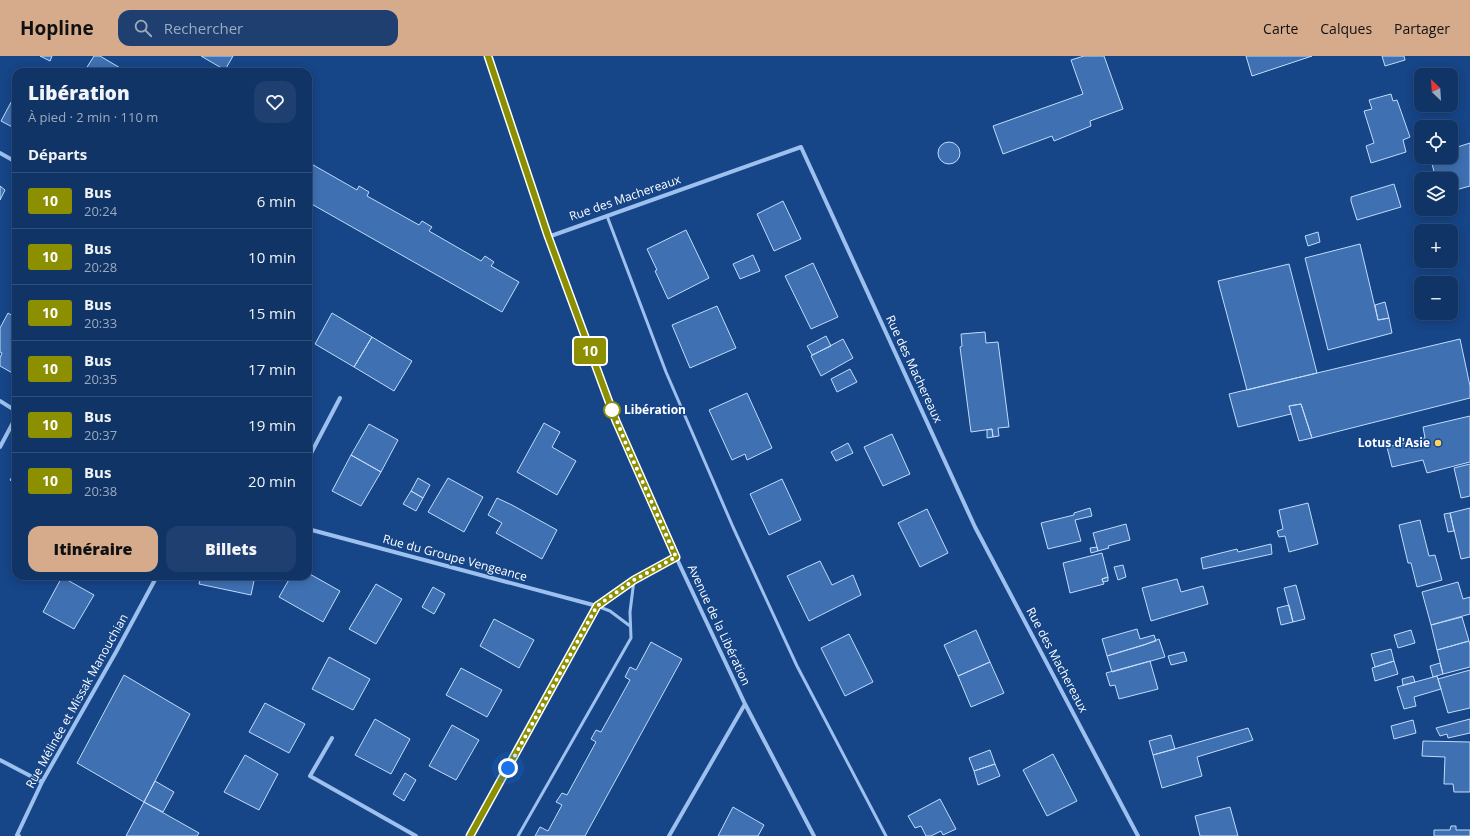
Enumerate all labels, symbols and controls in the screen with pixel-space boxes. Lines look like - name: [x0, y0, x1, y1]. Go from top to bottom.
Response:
- search box: [118, 10, 398, 46]
- text: Hopline: [20, 15, 94, 41]
- icon: search: [132, 17, 154, 39]
- text: Rechercher: [164, 18, 243, 38]
- text: Carte: [1263, 19, 1298, 38]
- text: Calques: [1320, 19, 1372, 38]
- text: Partager: [1394, 19, 1450, 38]
- north arrow: [1414, 68, 1458, 112]
- map controls: [1414, 68, 1458, 320]
- text: Libération: [28, 80, 130, 106]
- button: heart: [254, 81, 296, 123]
- text: À pied · 2 min · 110 m: [28, 108, 158, 126]
- button: locate: [1414, 120, 1458, 164]
- text: Départs: [28, 144, 87, 164]
- street label: Rue des Machereaux: [567, 170, 683, 225]
- button: layers: [1414, 172, 1458, 216]
- text: Bus: [84, 182, 111, 202]
- text: 10: [42, 191, 58, 210]
- text: 6 min: [257, 191, 296, 211]
- text: 20:24: [84, 202, 117, 220]
- button: +: [1414, 224, 1458, 268]
- text: Bus: [84, 238, 111, 258]
- text: 10: [42, 247, 58, 266]
- text: 10 min: [248, 247, 296, 267]
- text: 20:28: [84, 258, 117, 276]
- button: −: [1414, 276, 1458, 320]
- text: Bus: [84, 294, 111, 314]
- text: 10: [42, 303, 58, 322]
- text: 15 min: [248, 303, 296, 323]
- street label: Rue des Machereaux: [882, 312, 947, 426]
- text: 20:33: [84, 314, 117, 332]
- line badge: 10: [572, 338, 608, 364]
- text: 10: [582, 341, 598, 360]
- text: Bus: [84, 350, 111, 370]
- text: 10: [42, 359, 58, 378]
- text: 17 min: [248, 359, 296, 379]
- text: 20:35: [84, 370, 117, 388]
- marker: Libération: [603, 401, 621, 419]
- place label: Libération: [624, 401, 686, 418]
- text: Bus: [84, 406, 111, 426]
- text: 10: [42, 415, 58, 434]
- text: 19 min: [248, 415, 296, 435]
- text: 20:37: [84, 426, 117, 444]
- place label: Lotus d'Asie: [1358, 434, 1430, 451]
- marker: Lotus d'Asie: [1433, 438, 1443, 448]
- text: Bus: [84, 462, 111, 482]
- text: 10: [42, 471, 58, 490]
- text: 20 min: [248, 471, 296, 491]
- text: 20:38: [84, 482, 117, 500]
- button: Itinéraire: [28, 526, 158, 572]
- button: Billets: [166, 526, 296, 572]
- street label: Rue du Groupe Vengeance: [381, 530, 529, 585]
- street label: Avenue de la Libération: [684, 561, 755, 688]
- street label: Rue des Machereaux: [1023, 604, 1093, 716]
- street label: Rue Mélinée et Missak Manouchian: [21, 610, 132, 791]
- your location: [498, 758, 518, 778]

